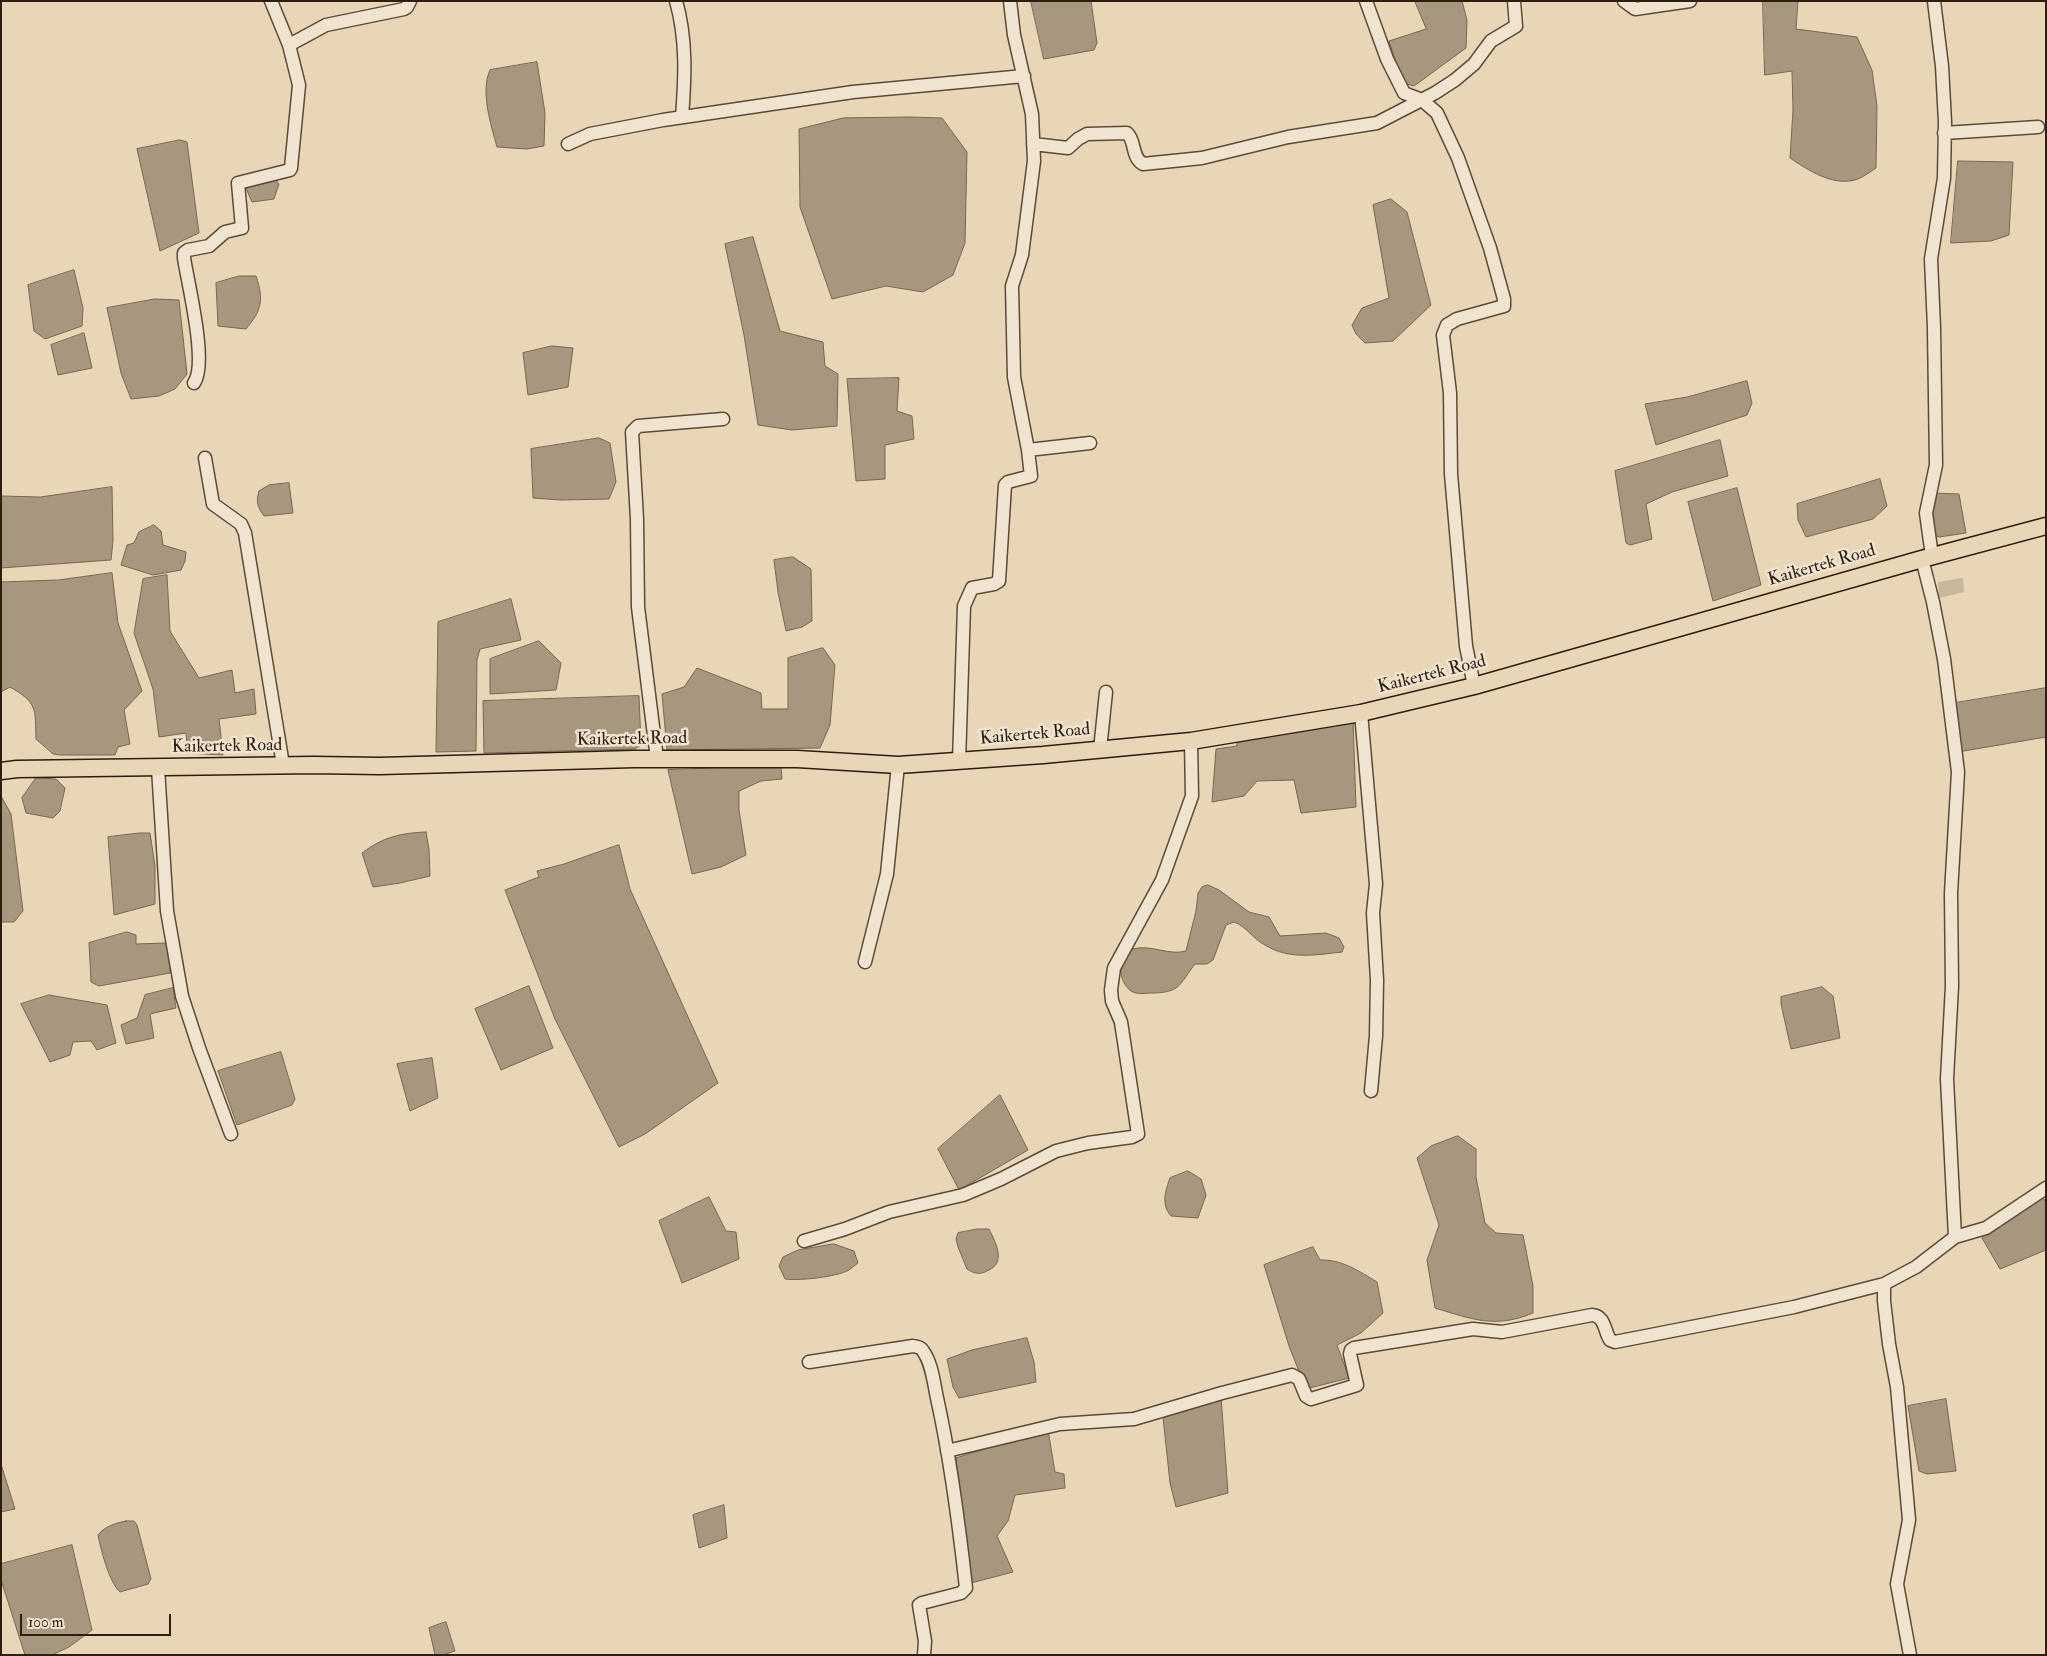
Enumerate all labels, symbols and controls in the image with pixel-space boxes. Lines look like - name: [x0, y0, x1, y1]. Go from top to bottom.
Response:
- street label: Kaikertek Road: [1766, 540, 1878, 592]
- street label: Kaikertek Road: [1376, 651, 1488, 699]
- street label: Kaikertek Road: [979, 719, 1091, 751]
- street label: Kaikertek Road: [576, 728, 688, 752]
- street label: Kaikertek Road: [171, 735, 283, 759]
- scale bar: [22, 1604, 174, 1636]
- text: 100 m: [28, 1613, 63, 1632]

